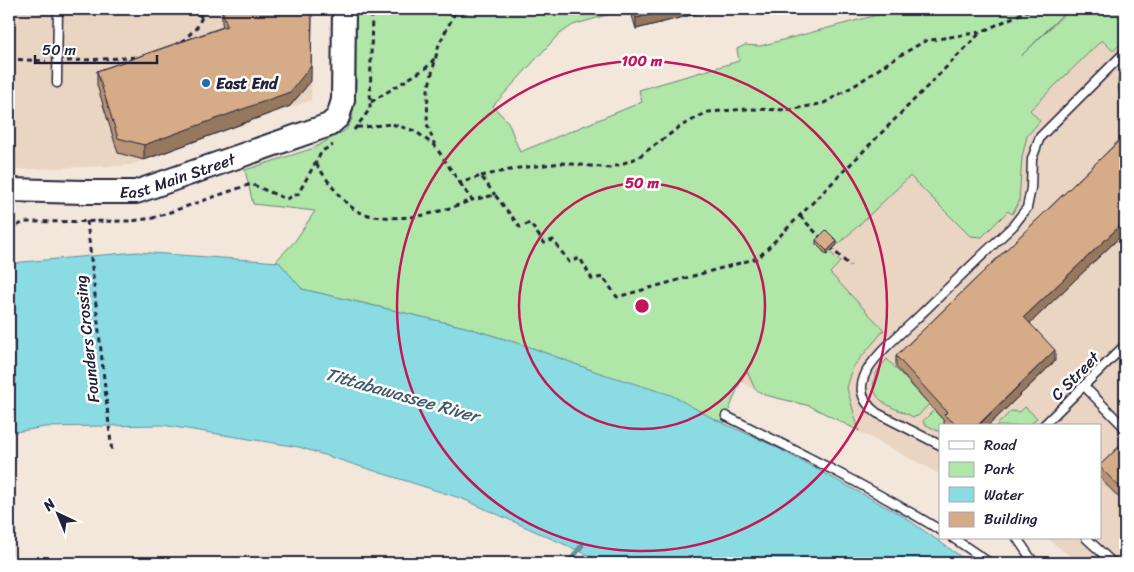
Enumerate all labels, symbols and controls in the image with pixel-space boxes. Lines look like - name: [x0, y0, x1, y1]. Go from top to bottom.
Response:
- scale bar: [35, 32, 158, 64]
- text: 50 m: [42, 37, 77, 63]
- text: 100 m: [622, 48, 663, 74]
- place label: East End: [216, 69, 279, 98]
- marker: East End: [200, 77, 212, 89]
- street label: East Main Street: [120, 144, 240, 207]
- text: 50 m: [625, 170, 660, 196]
- street label: Founders Crossing: [66, 274, 108, 404]
- centre of rings: [633, 297, 651, 315]
- street label: C Street: [1043, 344, 1107, 408]
- water label: Tittabawassee River: [321, 358, 486, 433]
- legend: [939, 424, 1102, 540]
- text: Road: [984, 432, 1017, 458]
- text: Park: [984, 456, 1015, 482]
- text: Water: [984, 482, 1024, 508]
- north arrow: [32, 490, 82, 540]
- text: N: [36, 492, 62, 518]
- text: Building: [984, 506, 1038, 532]

